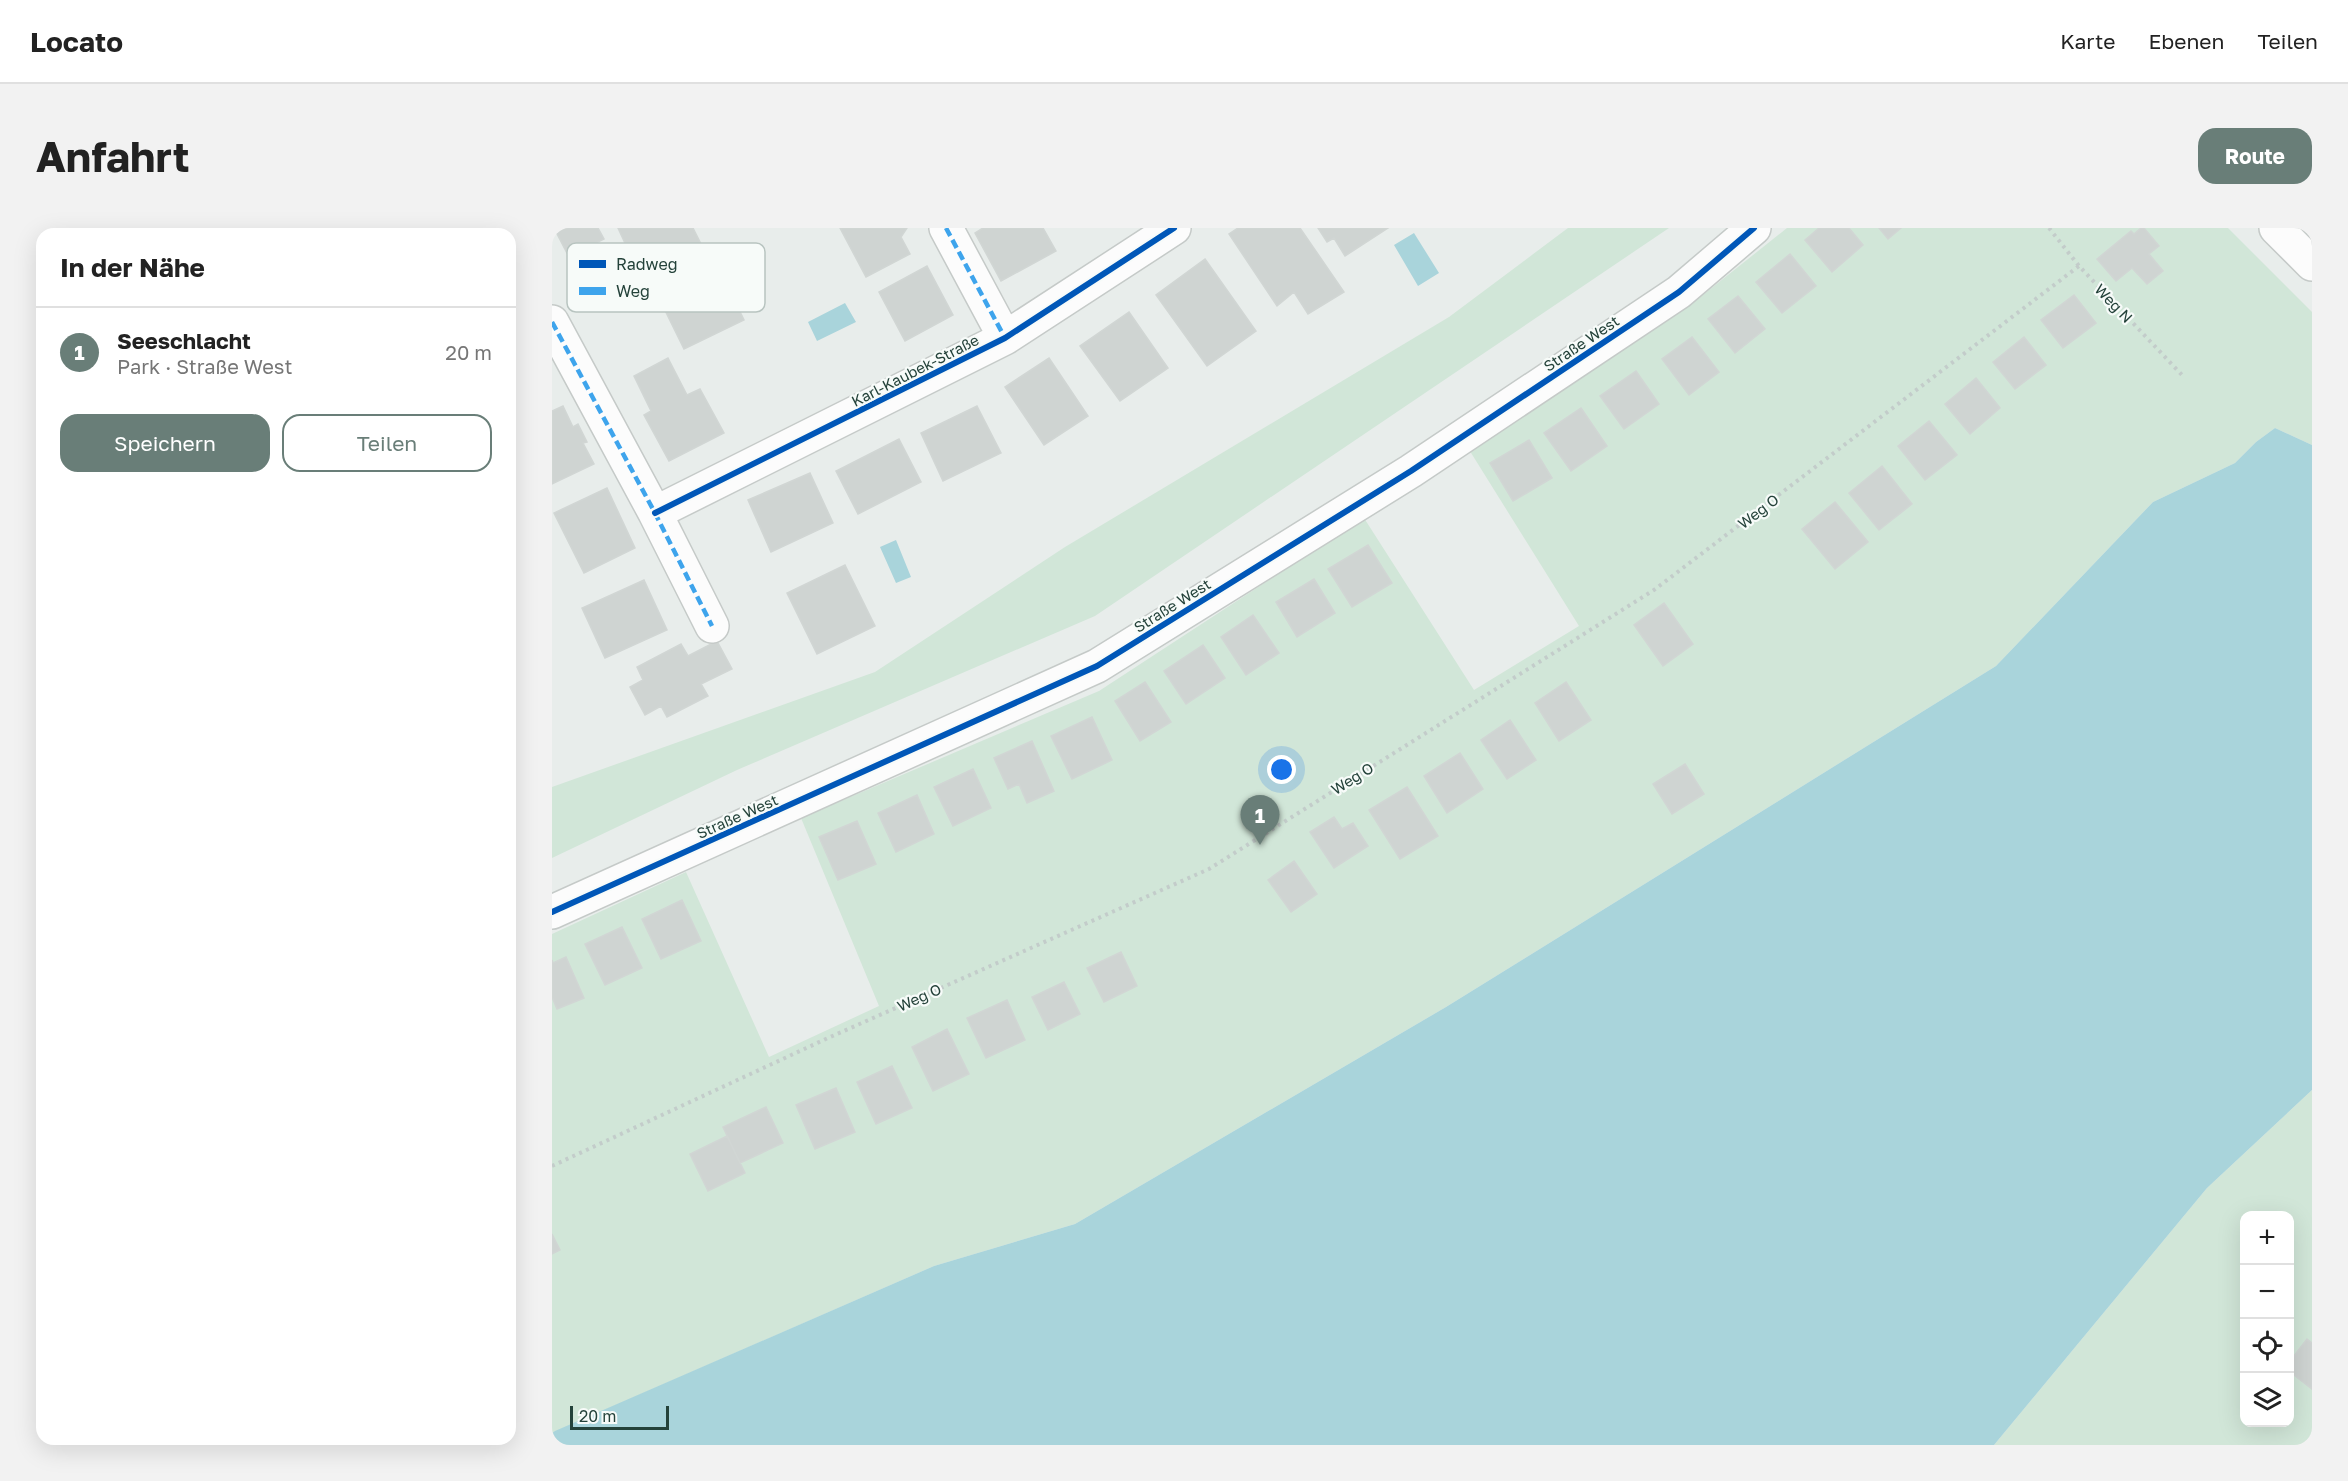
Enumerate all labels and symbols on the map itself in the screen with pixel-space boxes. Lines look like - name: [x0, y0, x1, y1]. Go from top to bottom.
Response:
- legend: [567, 243, 765, 312]
- text: Radweg: [616, 254, 678, 274]
- street label: Weg N: [2091, 280, 2137, 326]
- text: Weg: [616, 281, 650, 301]
- street label: Straße West: [1540, 311, 1622, 375]
- street label: Karl-Kaubek-Straße: [848, 330, 982, 410]
- street label: Weg O: [1734, 490, 1782, 532]
- street label: Straße West: [1130, 574, 1214, 636]
- your location: [1267, 755, 1296, 784]
- street label: Weg O: [1327, 758, 1377, 798]
- street label: Straße West: [694, 790, 780, 842]
- pin: 1: [1240, 796, 1280, 845]
- street label: Weg O: [894, 979, 944, 1015]
- scale bar: [570, 1403, 669, 1430]

